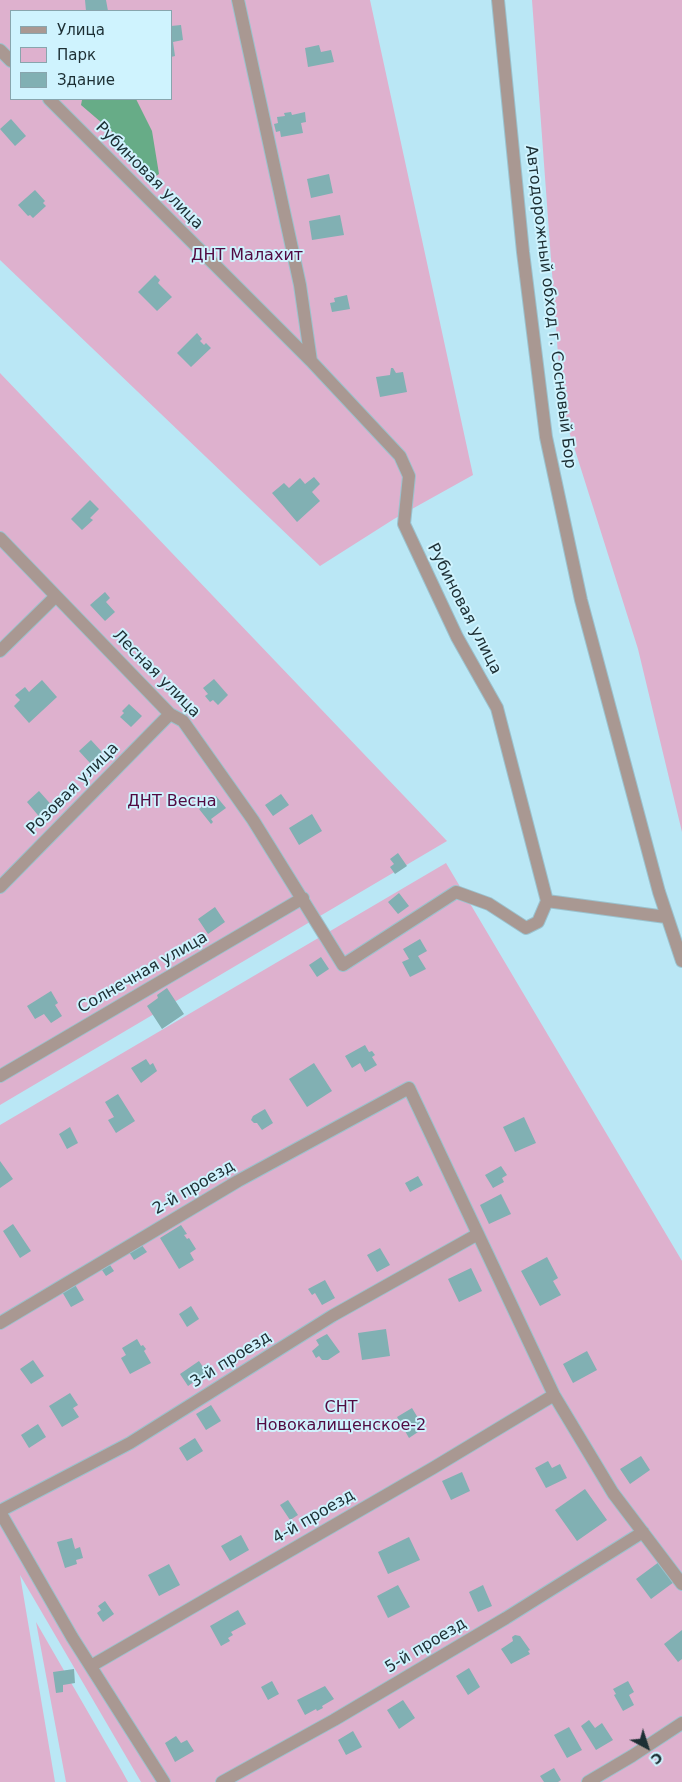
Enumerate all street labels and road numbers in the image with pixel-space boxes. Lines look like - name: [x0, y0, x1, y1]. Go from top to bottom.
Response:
- street label: Рубиновая улица: [91, 118, 207, 234]
- street label: Автодорожный обход г. Сосновый Бор: [521, 144, 579, 470]
- street label: Рубиновая улица: [423, 540, 505, 678]
- street label: Лесная улица: [108, 626, 204, 722]
- street label: Розовая улица: [23, 739, 123, 839]
- street label: Солнечная улица: [75, 928, 211, 1018]
- street label: 2-й проезд: [150, 1157, 238, 1219]
- street label: 3-й проезд: [187, 1328, 275, 1392]
- street label: 4-й проезд: [270, 1486, 358, 1548]
- street label: 5-й проезд: [382, 1614, 470, 1678]

